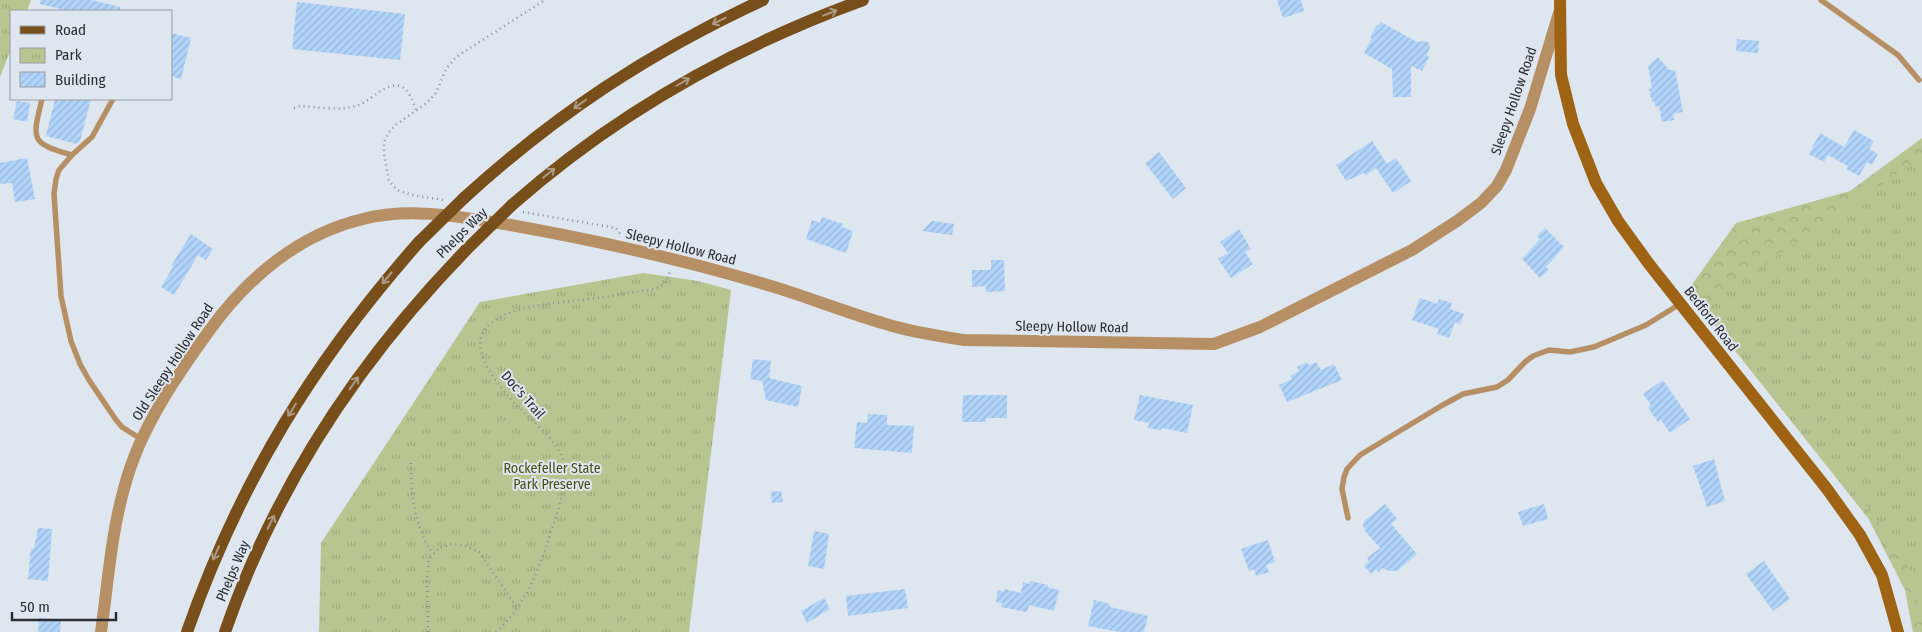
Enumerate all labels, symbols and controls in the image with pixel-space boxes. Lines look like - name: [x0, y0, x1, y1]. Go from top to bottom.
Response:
- one-way arrow: [822, 7, 837, 17]
- legend: [10, 10, 172, 100]
- one-way arrow: [712, 17, 727, 26]
- text: Road: [55, 21, 86, 39]
- street label: Sleepy Hollow Road: [1488, 45, 1540, 157]
- text: Park: [55, 46, 82, 64]
- text: Building: [55, 71, 106, 89]
- one-way arrow: [676, 77, 690, 87]
- one-way arrow: [573, 99, 587, 109]
- one-way arrow: [542, 168, 555, 179]
- street label: Phelps Way: [433, 204, 491, 262]
- street label: Sleepy Hollow Road: [624, 225, 738, 269]
- one-way arrow: [382, 272, 393, 285]
- street label: Bedford Road: [1680, 283, 1742, 355]
- street label: Old Sleepy Hollow Road: [129, 300, 217, 424]
- street label: Sleepy Hollow Road: [1015, 318, 1129, 336]
- street label: Doc's Trail: [498, 368, 549, 423]
- one-way arrow: [349, 376, 359, 390]
- one-way arrow: [287, 402, 297, 416]
- park label: Rockefeller State Park Preserve: [503, 460, 601, 493]
- one-way arrow: [266, 515, 276, 530]
- street label: Phelps Way: [213, 537, 254, 604]
- one-way arrow: [211, 545, 221, 560]
- scale bar: [12, 590, 116, 622]
- text: 50 m: [20, 598, 50, 616]

